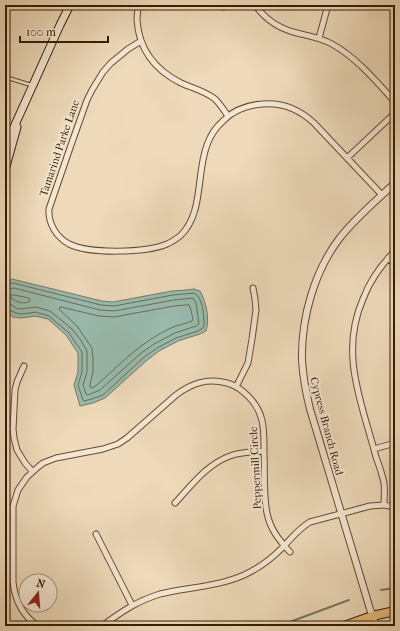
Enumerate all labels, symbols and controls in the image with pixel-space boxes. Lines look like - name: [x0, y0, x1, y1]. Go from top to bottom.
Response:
- scale bar: [20, 18, 108, 44]
- text: 100 m: [26, 25, 56, 39]
- street label: Tamarind Parke Lane: [37, 98, 82, 198]
- street label: Cypress Branch Road: [307, 376, 346, 477]
- street label: Peppermill Circle: [247, 426, 264, 510]
- north arrow: [18, 573, 58, 613]
- text: N: [35, 576, 47, 592]

